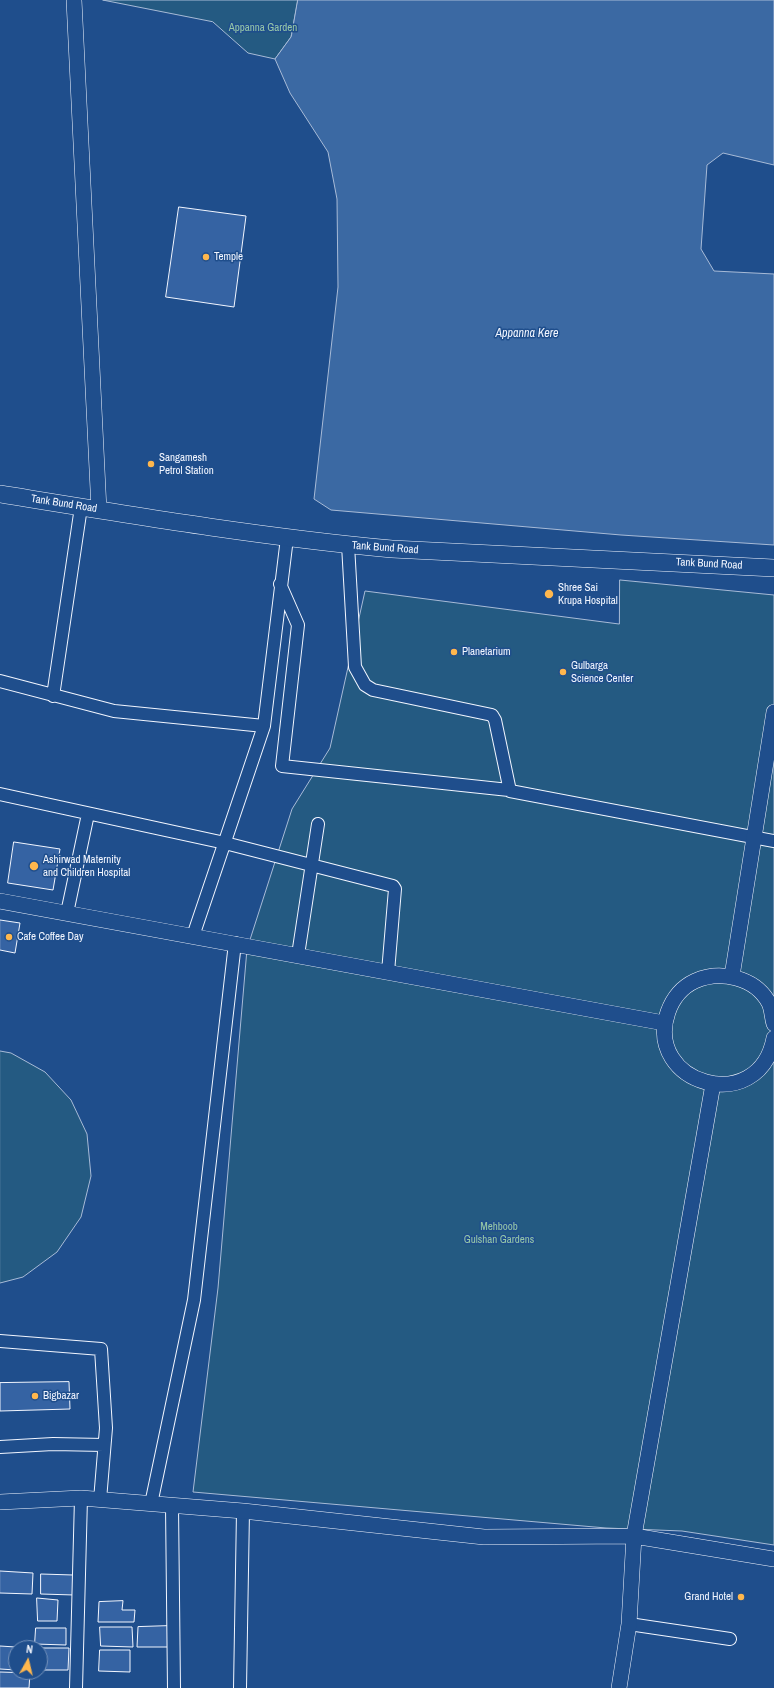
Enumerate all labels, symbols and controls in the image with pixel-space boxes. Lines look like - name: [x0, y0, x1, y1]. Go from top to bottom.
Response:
- park label: Appanna Garden: [229, 21, 297, 35]
- place label: Temple: [214, 250, 243, 264]
- marker: Temple: [201, 252, 211, 262]
- water label: Appanna Kere: [496, 327, 558, 341]
- place label: Sangamesh Petrol Station: [159, 451, 214, 477]
- marker: Sangamesh Petrol Station: [146, 459, 156, 469]
- street label: Tank Bund Road: [30, 492, 98, 516]
- street label: Tank Bund Road: [351, 539, 419, 557]
- street label: Tank Bund Road: [675, 556, 743, 572]
- place label: Shree Sai Krupa Hospital: [558, 581, 618, 607]
- marker: Shree Sai Krupa Hospital: [543, 588, 555, 600]
- place label: Planetarium: [462, 645, 511, 659]
- marker: Planetarium: [449, 647, 459, 657]
- place label: Gulbarga Science Center: [571, 659, 633, 685]
- marker: Gulbarga Science Center: [558, 667, 568, 677]
- place label: Ashirwad Maternity and Children Hospital: [43, 853, 130, 879]
- marker: Ashirwad Maternity and Children Hospital: [28, 860, 40, 872]
- place label: Cafe Coffee Day: [17, 930, 84, 944]
- marker: Cafe Coffee Day: [4, 932, 14, 942]
- park label: Mehboob Gulshan Gardens: [464, 1220, 534, 1246]
- place label: Bigbazar: [43, 1389, 79, 1403]
- marker: Bigbazar: [30, 1391, 40, 1401]
- place label: Grand Hotel: [684, 1590, 733, 1604]
- marker: Grand Hotel: [736, 1592, 746, 1602]
- north arrow: [8, 1640, 48, 1680]
- text: N: [25, 1642, 34, 1656]

